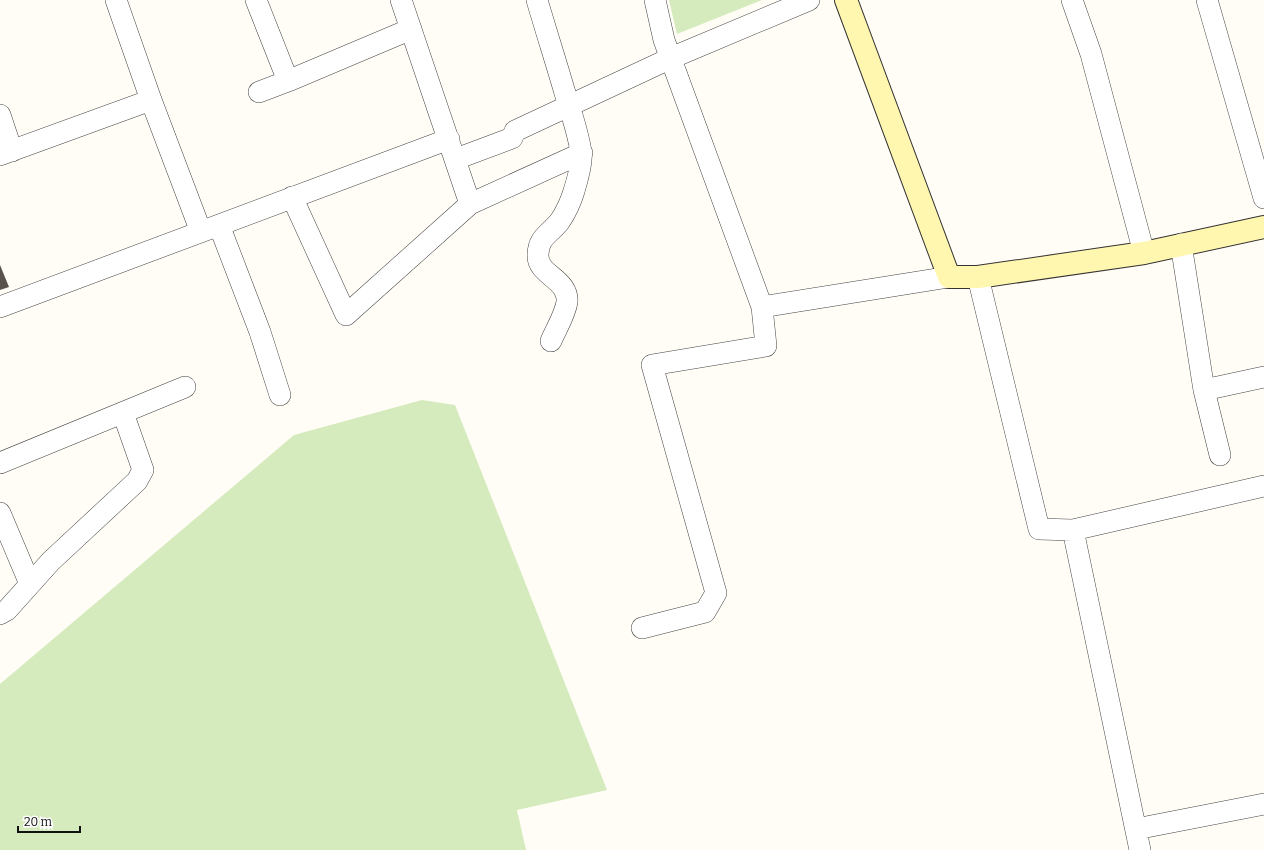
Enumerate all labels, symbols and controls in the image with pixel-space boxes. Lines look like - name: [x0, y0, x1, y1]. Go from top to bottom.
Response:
- scale bar: [18, 808, 80, 834]
- text: 20 m: [24, 815, 53, 829]

